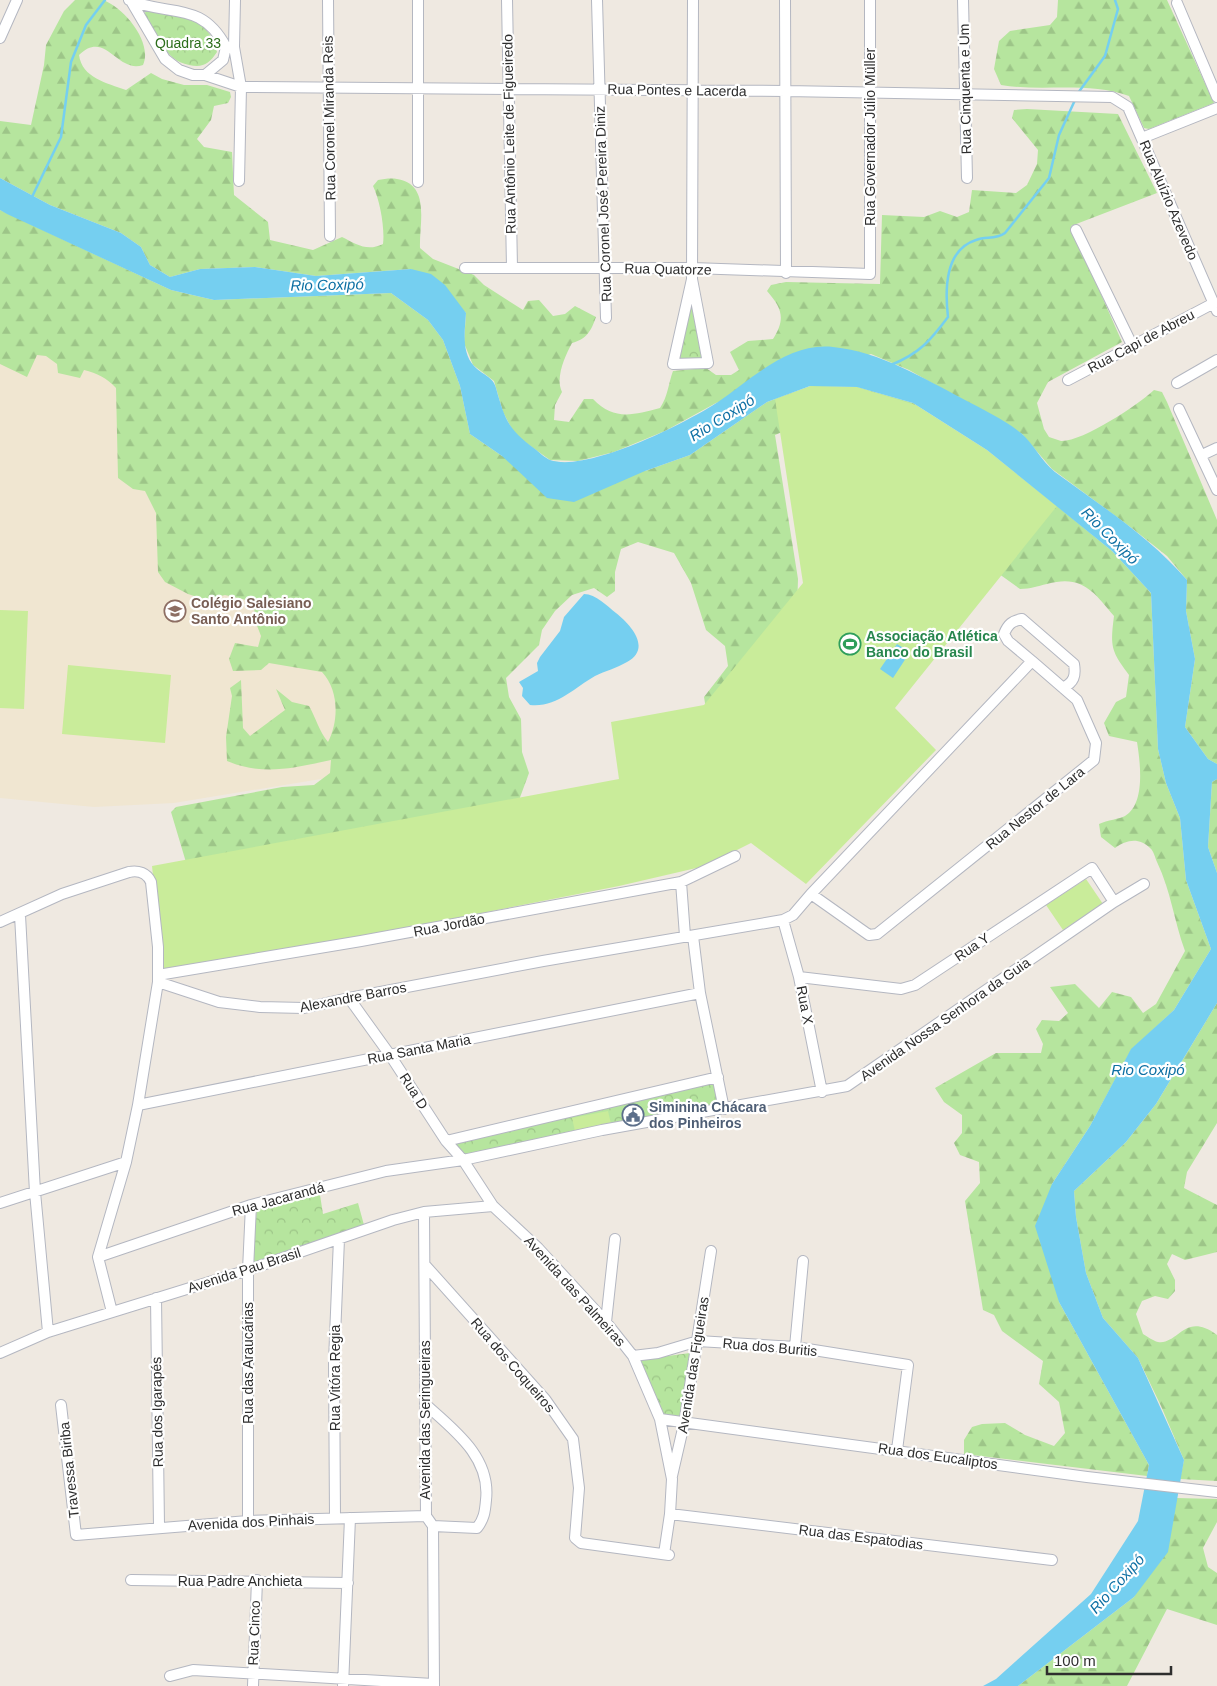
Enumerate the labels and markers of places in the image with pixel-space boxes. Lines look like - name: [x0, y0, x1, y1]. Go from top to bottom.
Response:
- place label: Colégio Salesiano Santo Antônio: [191, 595, 312, 627]
- school or university icon: Colégio Salesiano Santo Antônio: [163, 599, 187, 623]
- place label: Associação Atlética Banco do Brasil: [866, 628, 998, 660]
- sports icon: Associação Atlética Banco do Brasil: [838, 632, 862, 656]
- place label: Siminina Chácara dos Pinheiros: [649, 1099, 767, 1131]
- public building icon: Siminina Chácara dos Pinheiros: [621, 1103, 645, 1127]

